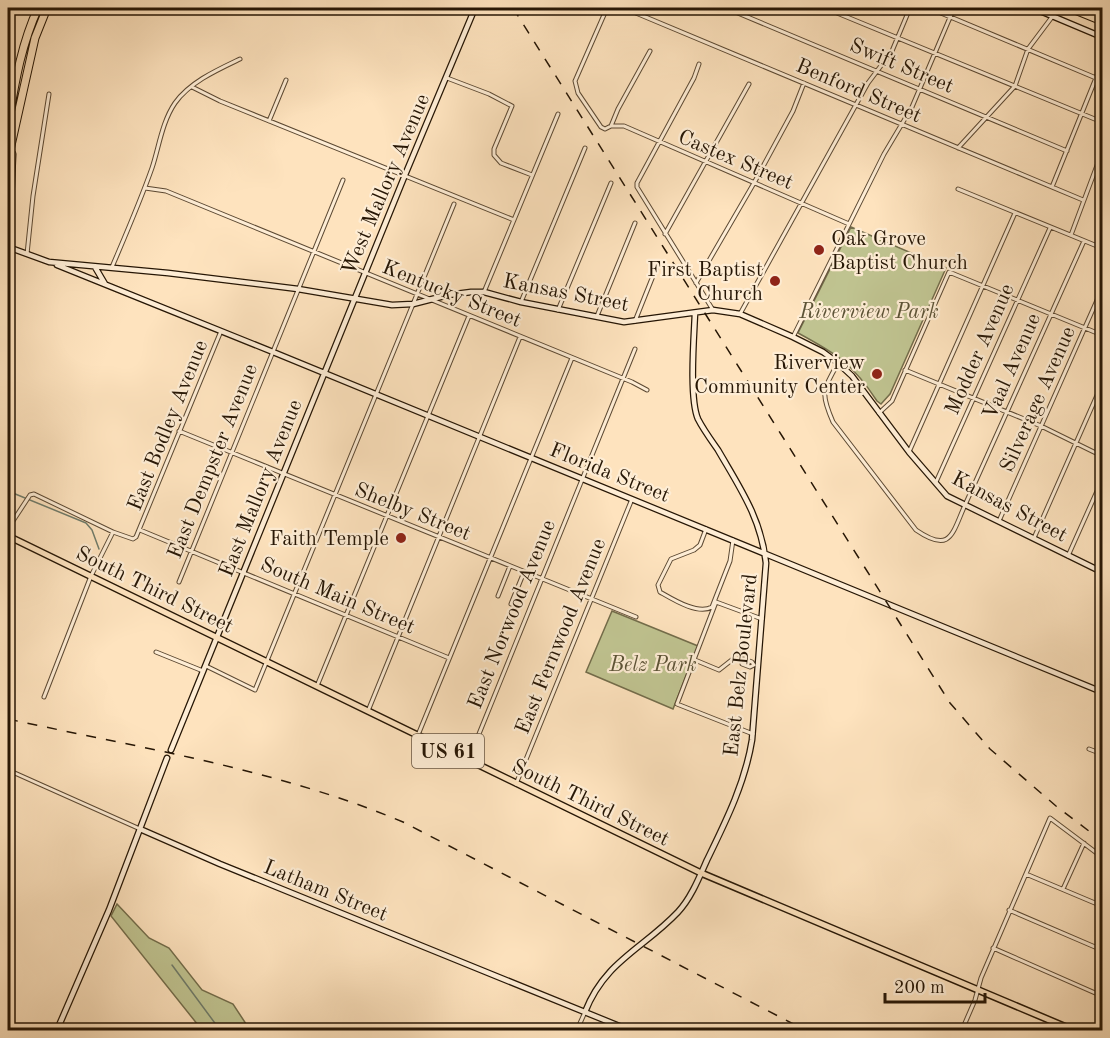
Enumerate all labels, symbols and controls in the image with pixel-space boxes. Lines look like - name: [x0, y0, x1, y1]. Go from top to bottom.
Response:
- street label: Swift Street: [846, 35, 957, 98]
- street label: Benford Street: [793, 56, 924, 127]
- street label: West Mallory Avenue: [339, 91, 434, 278]
- street label: Castex Street: [675, 127, 796, 194]
- place label: Oak Grove Baptist Church: [831, 229, 968, 274]
- marker: Oak Grove Baptist Church: [812, 243, 826, 257]
- street label: Kentucky Street: [379, 257, 524, 332]
- place label: First Baptist Church: [647, 260, 763, 305]
- street label: Kansas Street: [501, 271, 630, 316]
- marker: First Baptist Church: [768, 274, 782, 288]
- street label: Modder Avenue: [942, 281, 1019, 418]
- park label: Riverview Park: [798, 302, 939, 323]
- street label: Vaal Avenue: [980, 310, 1045, 423]
- street label: Silverage Avenue: [997, 324, 1080, 475]
- street label: East Bodley Avenue: [125, 337, 212, 514]
- place label: Riverview Community Center: [694, 353, 865, 398]
- street label: East Dempster Avenue: [165, 361, 262, 562]
- marker: Riverview Community Center: [870, 367, 884, 381]
- street label: East Mallory Avenue: [216, 397, 307, 580]
- street label: Florida Street: [546, 440, 672, 507]
- street label: Kansas Street: [948, 468, 1071, 547]
- street label: Shelby Street: [351, 480, 473, 545]
- street label: East Norwood Avenue: [465, 517, 560, 712]
- place label: Faith Temple: [269, 529, 389, 550]
- marker: Faith Temple: [394, 531, 408, 545]
- street label: East Fernwood Avenue: [512, 536, 610, 737]
- street label: South Third Street: [72, 543, 236, 638]
- street label: South Main Street: [257, 554, 418, 638]
- street label: East Belz Boulevard: [721, 573, 762, 758]
- park label: Belz Park: [608, 655, 697, 676]
- road number: US 61: [412, 734, 484, 768]
- street label: South Third Street: [508, 756, 672, 851]
- street label: Latham Street: [260, 857, 390, 926]
- scale bar: [885, 966, 986, 1004]
- text: 200 m: [894, 979, 945, 997]

